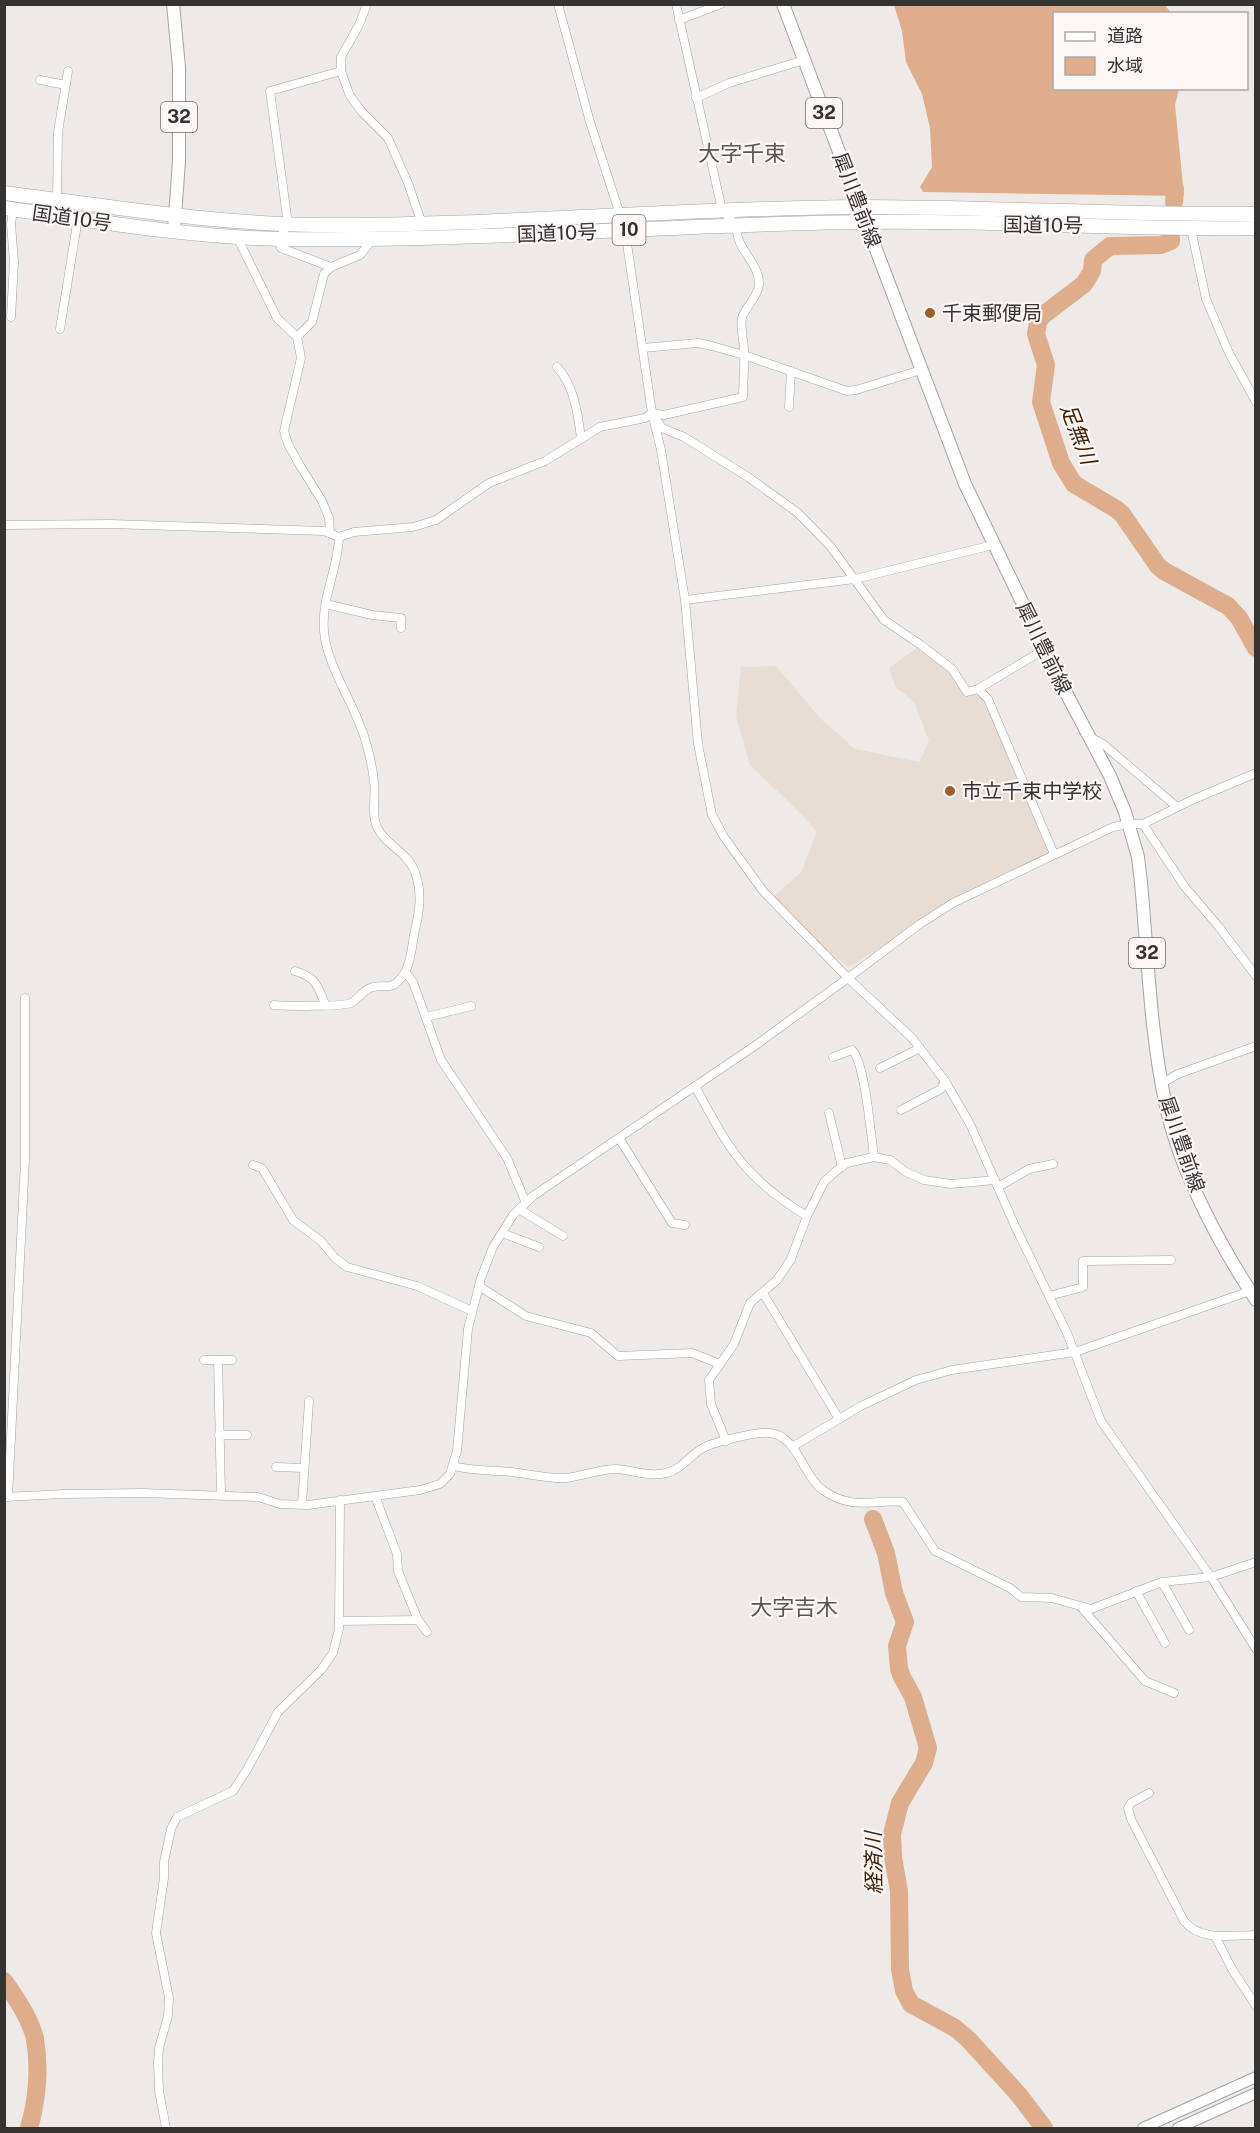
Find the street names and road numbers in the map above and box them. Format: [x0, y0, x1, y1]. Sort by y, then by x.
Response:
road number: 32 [806, 98, 842, 128]
road number: 32 [161, 102, 197, 132]
street label: 犀川豊前線 [828, 149, 886, 251]
street label: 国道10号 [31, 201, 113, 235]
street label: 国道10号 [1003, 212, 1083, 238]
road number: 10 [612, 215, 646, 245]
street label: 国道10号 [516, 220, 598, 246]
street label: 犀川豊前線 [1011, 598, 1077, 698]
road number: 32 [1129, 938, 1165, 968]
street label: 犀川豊前線 [1154, 1093, 1210, 1195]

